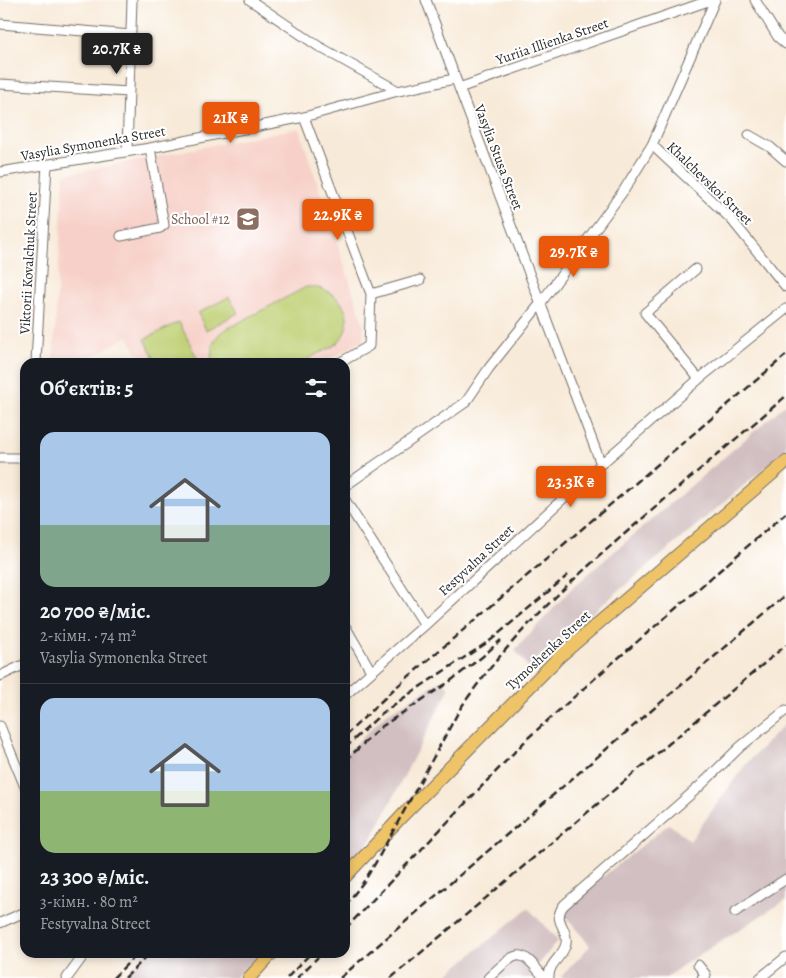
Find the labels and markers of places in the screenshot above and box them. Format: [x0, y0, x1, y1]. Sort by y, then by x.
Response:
pin: 20.7K ₴ [71, 32, 163, 75]
pin: 21K ₴ [196, 102, 266, 144]
pin: 22.9K ₴ [292, 198, 384, 241]
school or university icon: School #12 [235, 206, 261, 232]
place label: School #12 [171, 210, 230, 229]
pin: 29.7K ₴ [528, 236, 620, 278]
pin: 23.3K ₴ [525, 466, 617, 508]

